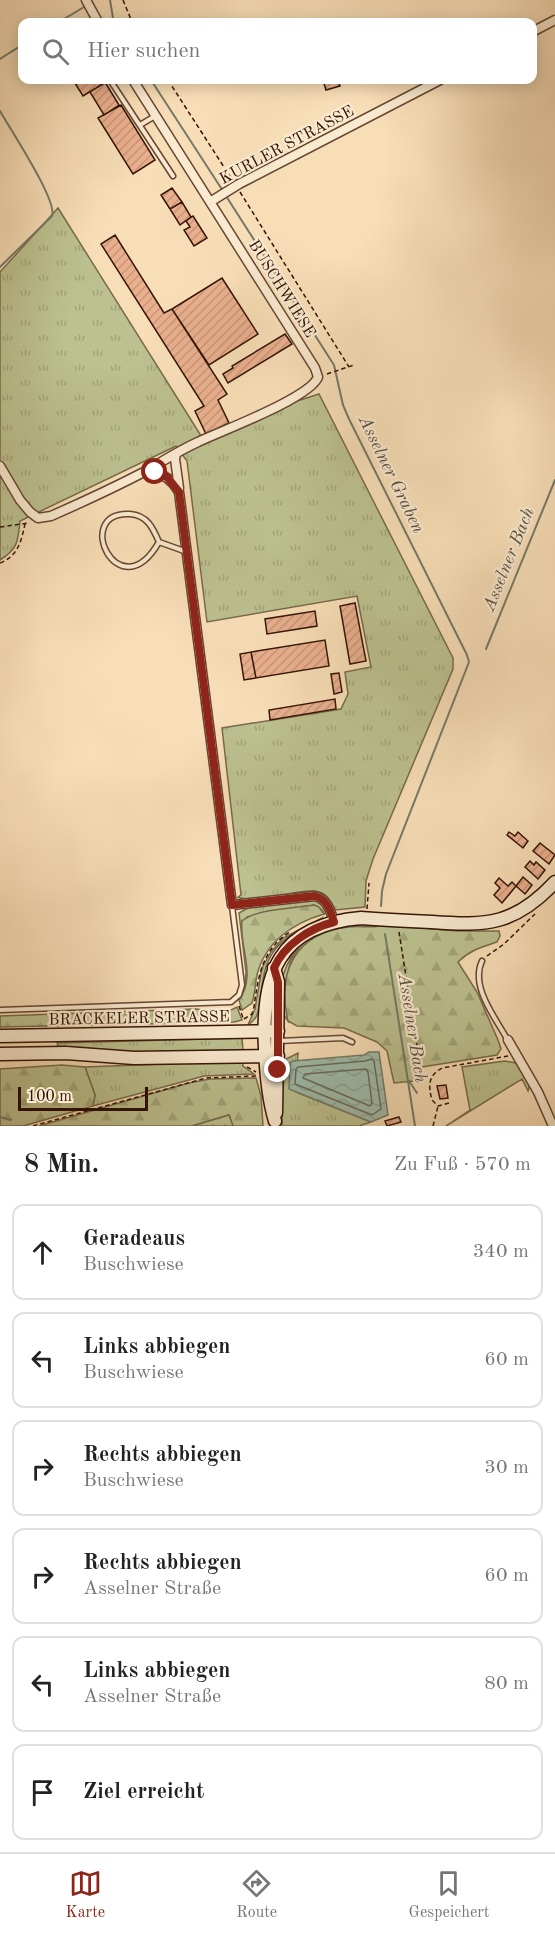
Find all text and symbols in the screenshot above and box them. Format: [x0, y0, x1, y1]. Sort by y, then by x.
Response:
search box [18, 18, 537, 84]
icon: search [39, 35, 72, 68]
text: Hier suchen [87, 40, 200, 62]
street label: KURLER STRASSE [217, 104, 357, 188]
street label: BUSCHWIESE [245, 237, 318, 341]
water label: Asselner Graben [354, 412, 427, 536]
route start [141, 458, 167, 484]
water label: Asselner Bach [480, 505, 538, 615]
water label: Asselner Bach [394, 971, 430, 1084]
street label: BRACKELER STRASSE [48, 1009, 230, 1029]
route end [264, 1056, 290, 1082]
scale bar [18, 1084, 148, 1112]
text: 100 m [27, 1089, 72, 1105]
text: 8 Min. [24, 1152, 99, 1178]
text: Zu Fuß · 570 m [394, 1155, 531, 1175]
text: Geradeaus [83, 1228, 185, 1250]
icon: ahead [26, 1236, 59, 1269]
text: 340 m [473, 1242, 529, 1262]
text: Buschwiese [83, 1255, 184, 1275]
text: Links abbiegen [83, 1336, 231, 1358]
icon: left [26, 1344, 59, 1377]
text: 60 m [484, 1350, 529, 1370]
text: Buschwiese [83, 1363, 184, 1383]
text: Rechts abbiegen [83, 1444, 242, 1466]
icon: right [26, 1452, 59, 1485]
text: 30 m [484, 1458, 529, 1478]
text: Buschwiese [83, 1471, 184, 1491]
text: Rechts abbiegen [83, 1552, 242, 1574]
icon: right [26, 1560, 59, 1593]
text: 60 m [484, 1566, 529, 1586]
text: Asselner Straße [83, 1579, 221, 1599]
text: Links abbiegen [83, 1660, 231, 1682]
icon: left [26, 1668, 59, 1701]
text: 80 m [484, 1674, 529, 1694]
text: Asselner Straße [83, 1687, 221, 1707]
icon: arrive [26, 1776, 59, 1809]
text: Ziel erreicht [83, 1781, 204, 1803]
tab: Karte [66, 1867, 105, 1923]
tab: Route [236, 1867, 277, 1923]
tab: Gespeichert [408, 1867, 489, 1923]

